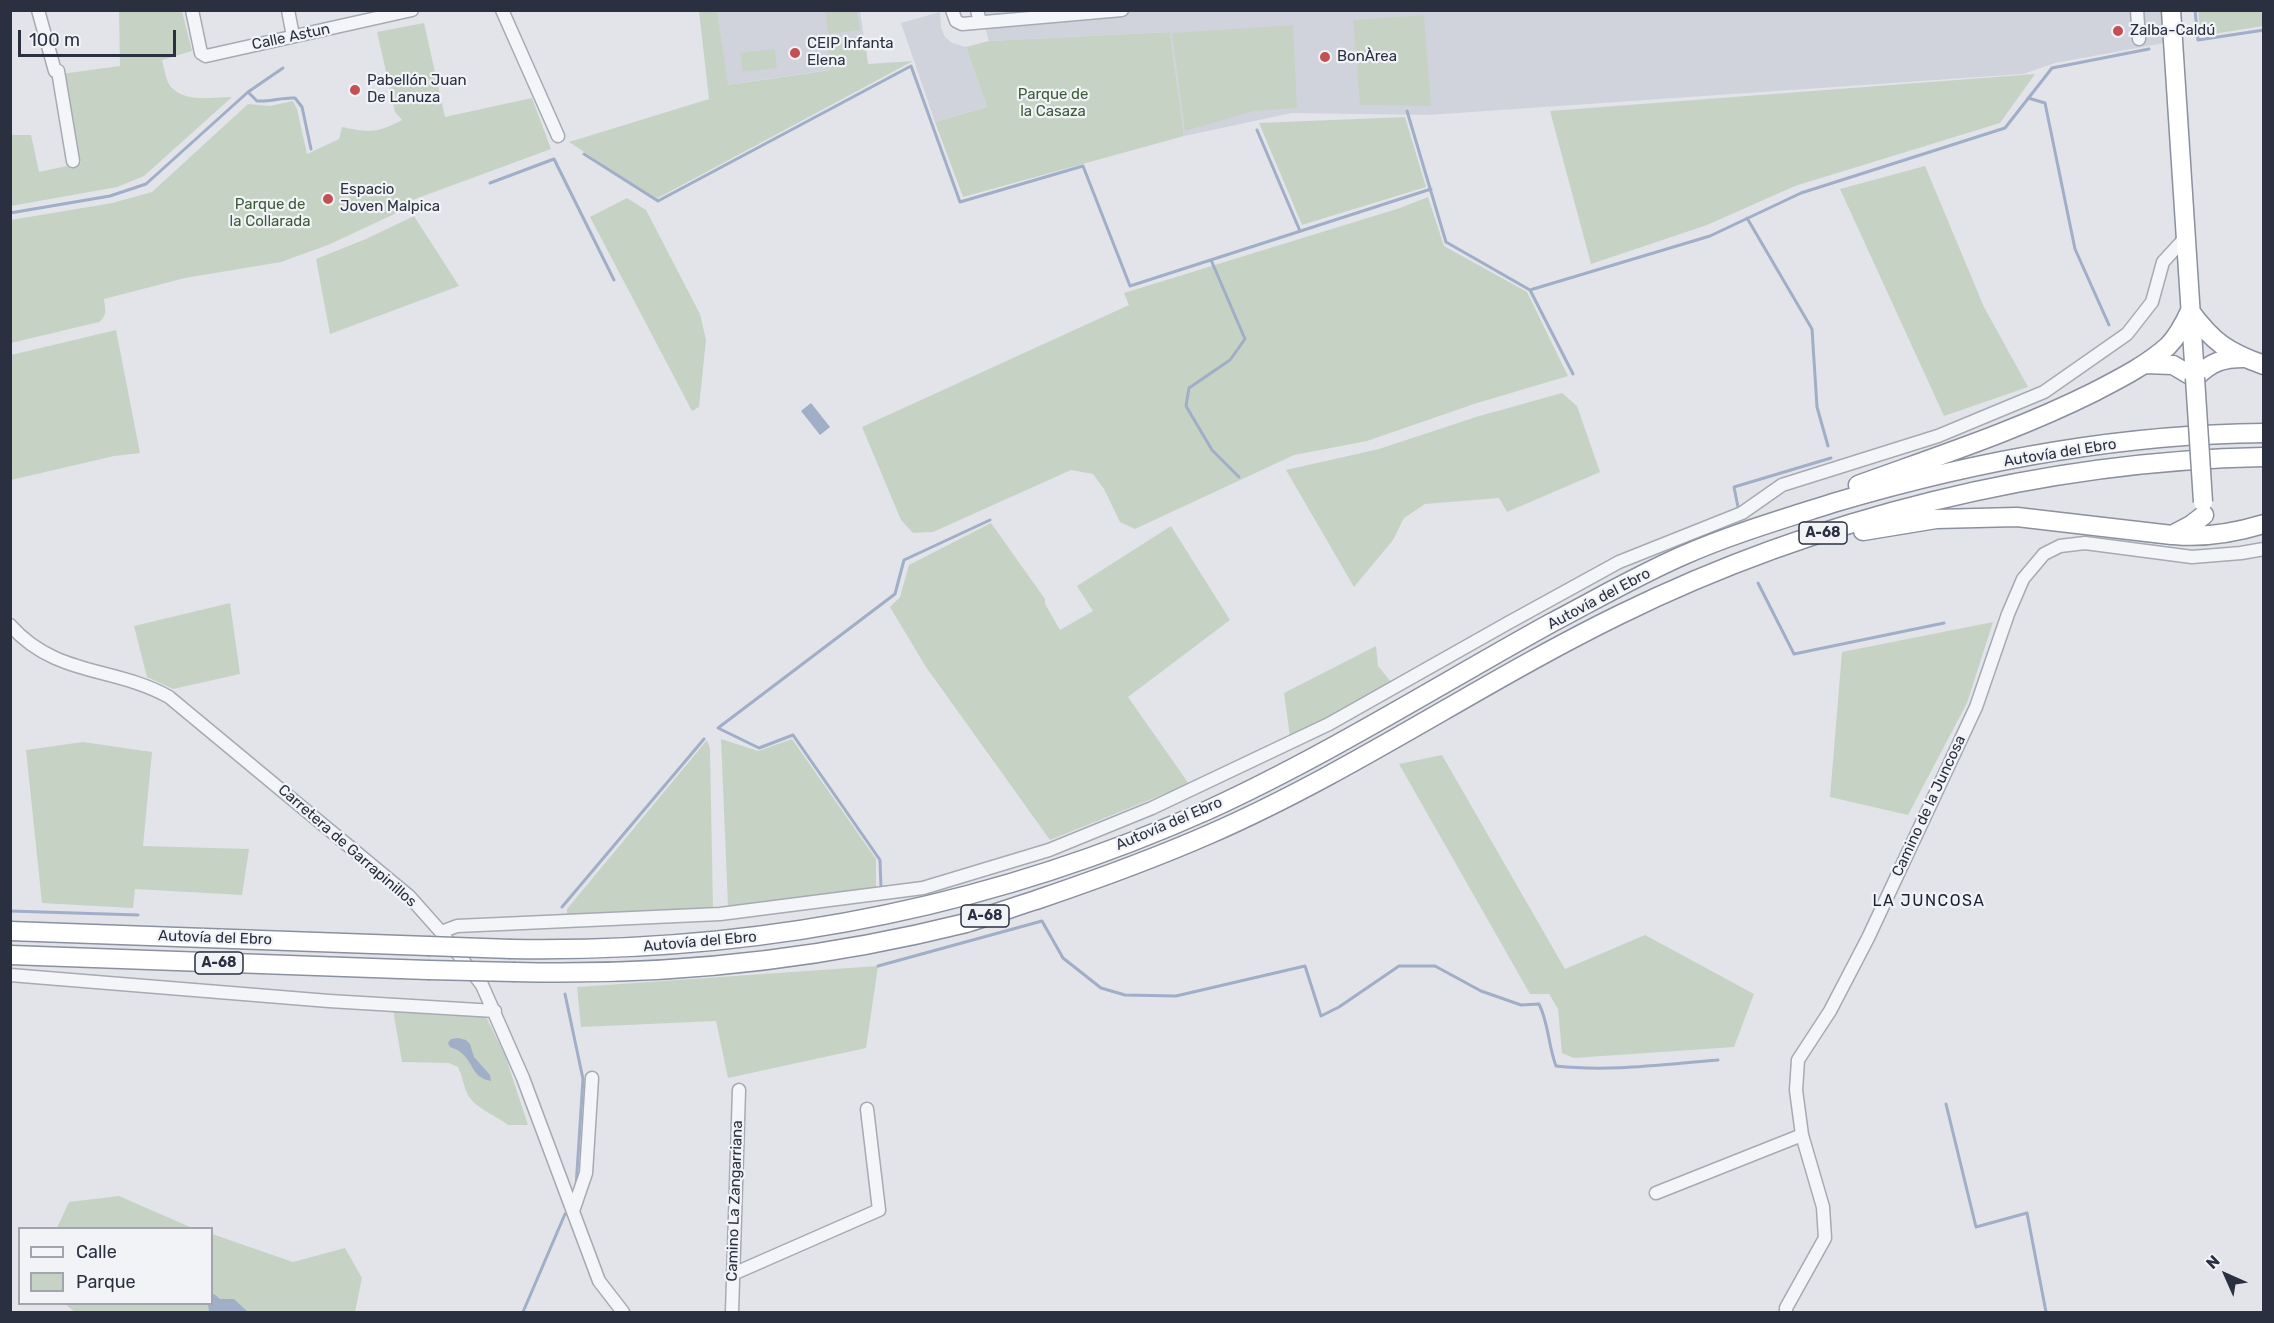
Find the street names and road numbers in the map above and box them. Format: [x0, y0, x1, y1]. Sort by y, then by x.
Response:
street label: Calle Astun [250, 20, 332, 54]
street label: Autovía del Ebro [2002, 435, 2118, 471]
road number: A-68 [1799, 522, 1847, 544]
street label: Autovía del Ebro [1544, 564, 1654, 634]
street label: Camino de la Juncosa [1888, 733, 1970, 879]
street label: Carretera de Garrapinillos [274, 781, 420, 911]
street label: Autovía del Ebro [1113, 793, 1225, 855]
road number: A-68 [961, 905, 1009, 927]
street label: Autovía del Ebro [158, 927, 272, 949]
street label: Autovía del Ebro [642, 928, 758, 956]
road number: A-68 [195, 952, 243, 974]
street label: Camino La Zangarriana [723, 1120, 747, 1282]

